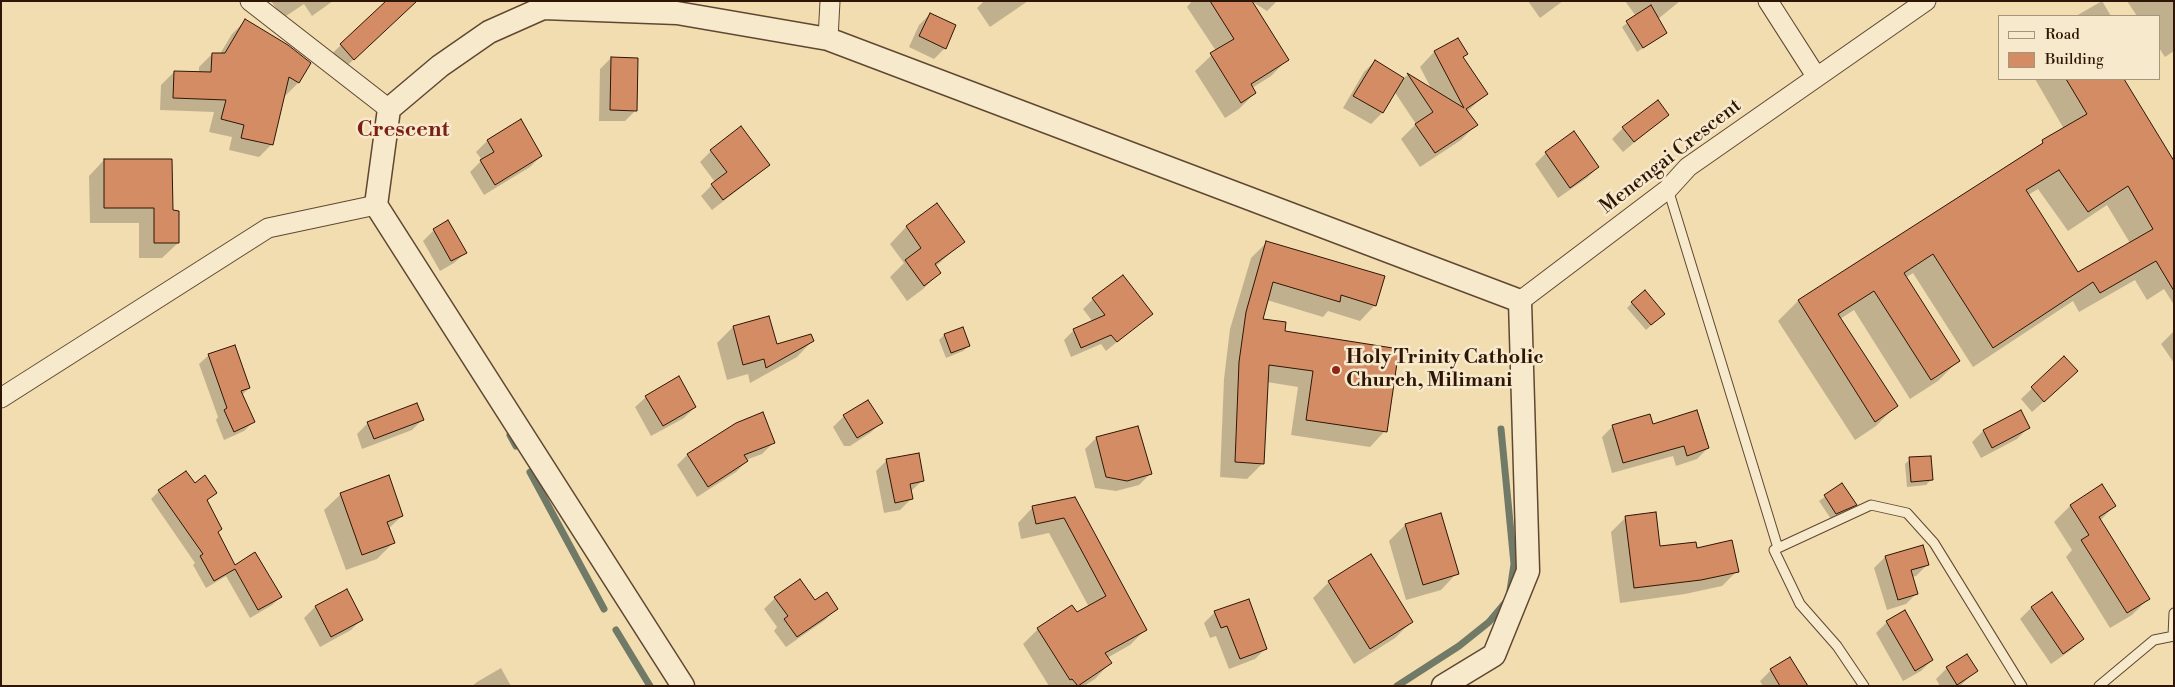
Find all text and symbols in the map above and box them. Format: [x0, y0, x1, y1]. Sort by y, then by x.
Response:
legend [1998, 15, 2160, 80]
text: Road [2045, 25, 2080, 44]
text: Building [2045, 50, 2104, 69]
street label: Menengai Crescent [1595, 94, 1747, 220]
district label: Crescent [357, 118, 449, 144]
place label: Holy Trinity Catholic Church, Milimani [1346, 346, 1544, 393]
marker: Holy Trinity Catholic Church, Milimani [1330, 364, 1342, 376]

